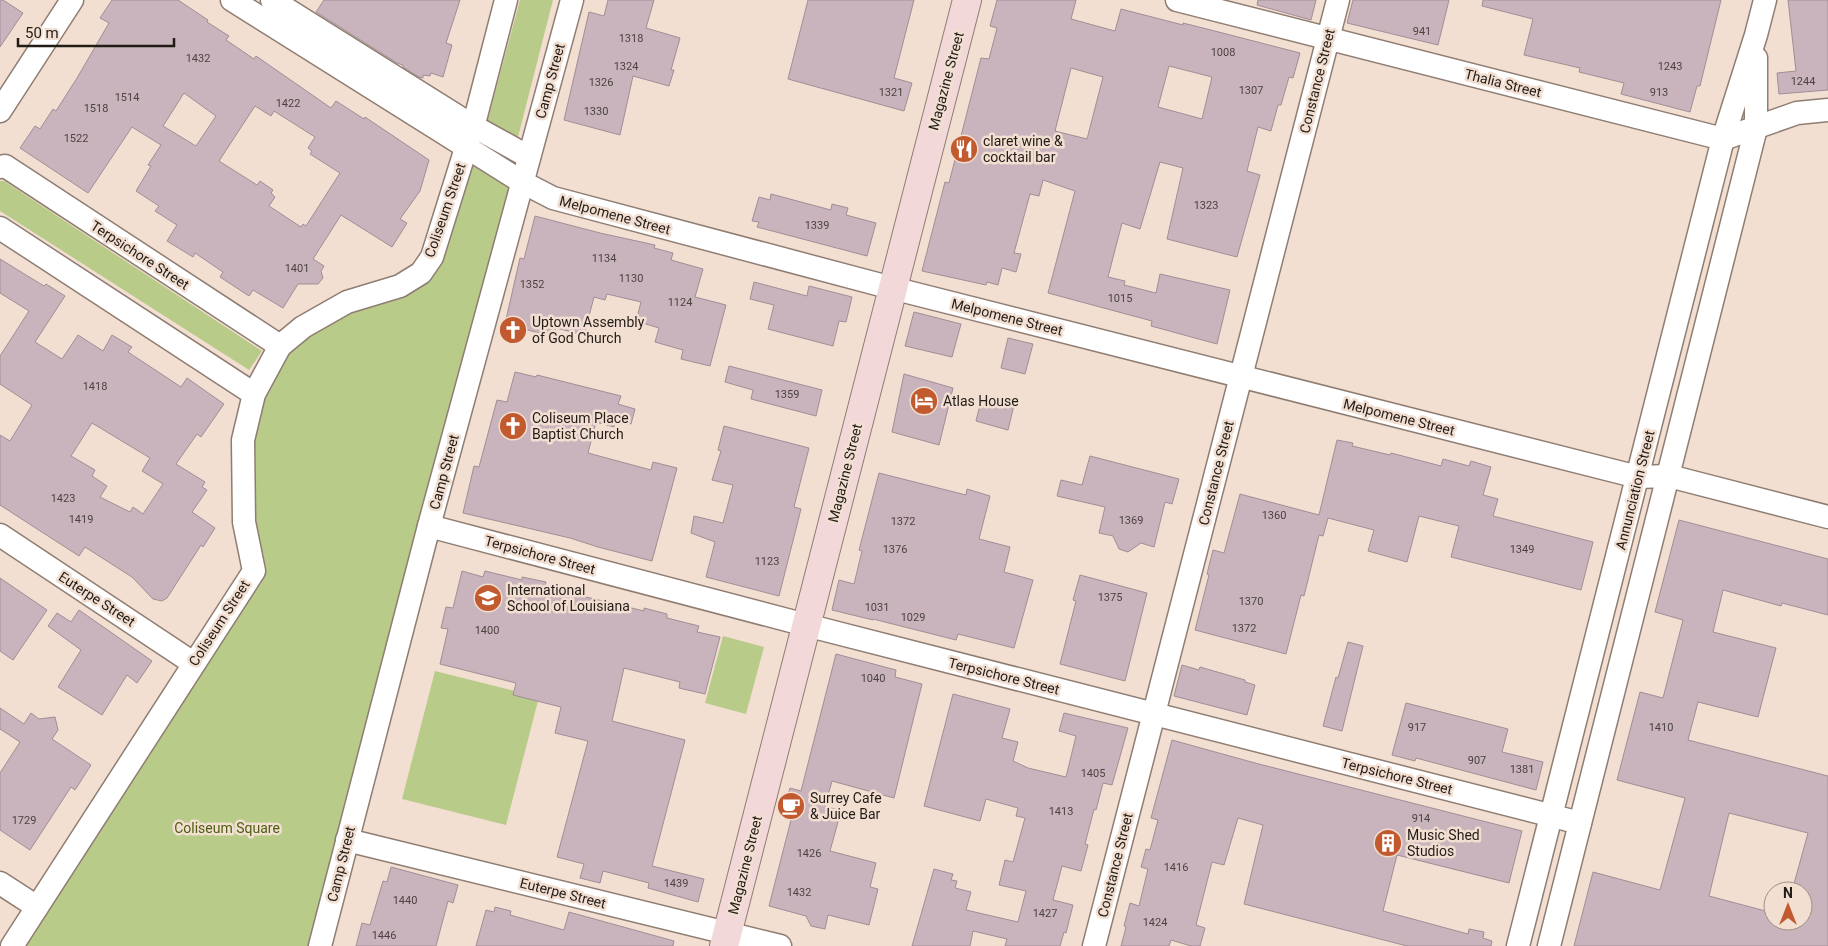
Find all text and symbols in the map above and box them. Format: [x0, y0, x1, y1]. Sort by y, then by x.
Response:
scale bar [18, 15, 174, 47]
text: 50 m [25, 24, 59, 42]
house number: 941 [1413, 25, 1431, 38]
street label: Constance Street [1296, 27, 1338, 135]
street label: Magazine Street [925, 30, 967, 132]
house number: 1318 [619, 32, 643, 45]
street label: Camp Street [532, 41, 568, 120]
house number: 1008 [1211, 46, 1235, 59]
house number: 1432 [186, 52, 210, 65]
house number: 1324 [614, 60, 638, 73]
house number: 1243 [1658, 60, 1682, 73]
street label: Thalia Street [1463, 66, 1543, 100]
house number: 1244 [1791, 75, 1815, 88]
house number: 1326 [589, 76, 613, 89]
house number: 1307 [1239, 84, 1263, 97]
house number: 1321 [879, 86, 903, 99]
house number: 913 [1650, 86, 1668, 99]
house number: 1514 [115, 91, 139, 104]
house number: 1422 [276, 97, 300, 110]
house number: 1518 [84, 102, 108, 115]
house number: 1330 [584, 105, 608, 118]
house number: 1522 [64, 132, 88, 145]
place label: claret wine & cocktail bar [983, 133, 1063, 165]
restaurant icon: claret wine & cocktail bar [949, 134, 979, 164]
street label: Coliseum Street [421, 160, 469, 259]
street label: Melpomene Street [558, 192, 673, 238]
house number: 1323 [1194, 199, 1218, 212]
street label: Terpsichore Street [88, 217, 192, 293]
house number: 1339 [805, 219, 829, 232]
house number: 1134 [592, 252, 616, 265]
house number: 1401 [285, 262, 309, 275]
house number: 1130 [619, 272, 643, 285]
house number: 1352 [520, 278, 544, 291]
house number: 1015 [1108, 292, 1132, 305]
street label: Melpomene Street [950, 295, 1065, 339]
house number: 1124 [668, 296, 692, 309]
place label: Uptown Assembly of God Church [532, 314, 645, 346]
church icon: Uptown Assembly of God Church [498, 315, 528, 345]
house number: 1418 [83, 380, 107, 393]
hotel icon: Atlas House [909, 386, 939, 416]
house number: 1359 [775, 388, 799, 401]
place label: Atlas House [943, 393, 1019, 409]
street label: Melpomene Street [1342, 395, 1457, 439]
place label: Coliseum Place Baptist Church [532, 410, 629, 442]
church icon: Coliseum Place Baptist Church [498, 411, 528, 441]
street label: Constance Street [1195, 419, 1237, 527]
street label: Magazine Street [825, 422, 865, 524]
street label: Annunciation Street [1612, 428, 1658, 551]
street label: Camp Street [426, 432, 462, 511]
house number: 1423 [51, 492, 75, 505]
house number: 1360 [1262, 509, 1286, 522]
house number: 1419 [69, 513, 93, 526]
house number: 1369 [1119, 514, 1143, 527]
house number: 1372 [891, 515, 915, 528]
street label: Terpsichore Street [483, 533, 597, 578]
house number: 1376 [883, 543, 907, 556]
house number: 1349 [1510, 543, 1534, 556]
house number: 1123 [755, 555, 779, 568]
street label: Euterpe Street [56, 568, 139, 630]
street label: Coliseum Street [185, 577, 253, 669]
place label: International School of Louisiana [507, 582, 630, 614]
school or university icon: International School of Louisiana [473, 583, 503, 613]
house number: 1375 [1098, 591, 1122, 604]
house number: 1370 [1239, 595, 1263, 608]
house number: 1031 [865, 601, 889, 614]
house number: 1029 [901, 611, 925, 624]
house number: 1372 [1232, 622, 1256, 635]
house number: 1400 [475, 624, 499, 637]
street label: Terpsichore Street [947, 654, 1062, 698]
house number: 1040 [861, 672, 885, 685]
house number: 917 [1408, 721, 1426, 734]
house number: 1410 [1649, 721, 1673, 734]
street label: Terpsichore Street [1340, 754, 1455, 798]
house number: 907 [1468, 754, 1486, 767]
house number: 1381 [1510, 763, 1534, 776]
house number: 1405 [1081, 767, 1105, 780]
place label: Surrey Cafe & Juice Bar [810, 790, 882, 822]
cafe icon: Surrey Cafe & Juice Bar [776, 791, 806, 821]
house number: 1413 [1049, 805, 1073, 818]
street label: Constance Street [1094, 811, 1136, 919]
house number: 914 [1412, 812, 1430, 825]
house number: 1729 [12, 814, 36, 827]
street label: Magazine Street [725, 814, 765, 916]
park label: Coliseum Square [174, 820, 280, 836]
street label: Camp Street [324, 824, 358, 903]
place label: Music Shed Studios [1407, 827, 1480, 859]
building icon: Music Shed Studios [1373, 828, 1403, 858]
house number: 1426 [797, 847, 821, 860]
house number: 1416 [1164, 861, 1188, 874]
street label: Euterpe Street [518, 875, 608, 912]
house number: 1439 [664, 877, 688, 890]
north arrow [1763, 881, 1813, 931]
text: N [1783, 885, 1793, 901]
house number: 1432 [787, 886, 811, 899]
house number: 1440 [393, 894, 417, 907]
house number: 1427 [1033, 907, 1057, 920]
house number: 1424 [1143, 916, 1167, 929]
house number: 1446 [372, 929, 396, 942]

